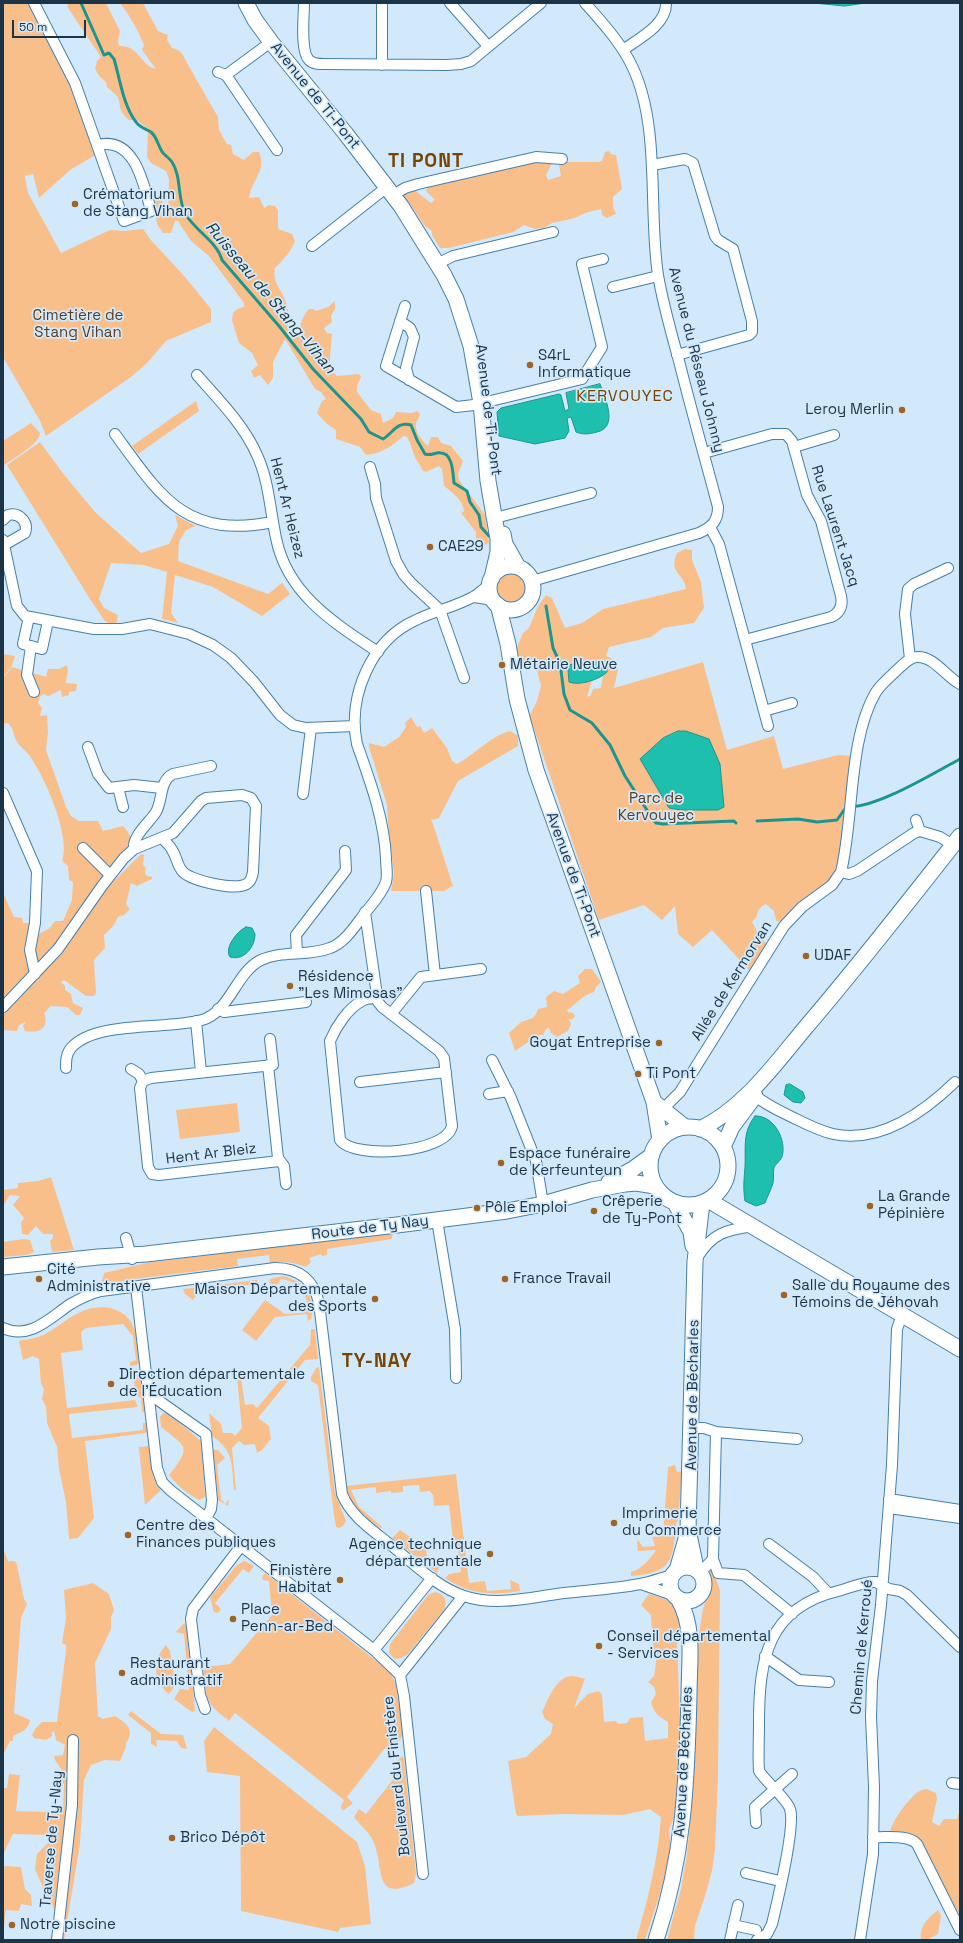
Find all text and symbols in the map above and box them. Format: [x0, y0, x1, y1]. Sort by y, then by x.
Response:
scale bar [14, 12, 88, 38]
text: 50 m [19, 19, 47, 35]
street label: Avenue de Ti-Pont [266, 39, 364, 153]
district label: TI PONT [388, 151, 464, 173]
place label: Crématorium de Stang Vihan [83, 186, 193, 221]
marker: Crématorium de Stang Vihan [70, 199, 80, 209]
water label: Ruisseau de Stang-Vihan [201, 218, 339, 378]
street label: Avenue du Réseau Johnny [664, 265, 728, 455]
park label: Cimetière de Stang Vihan [33, 307, 123, 342]
street label: Avenue de Ti-Pont [471, 343, 505, 477]
place label: S4rL Informatique [538, 347, 631, 382]
marker: S4rL Informatique [525, 360, 535, 370]
district label: KERVOUYEC [576, 387, 674, 407]
place label: Leroy Merlin [805, 401, 894, 419]
marker: Leroy Merlin [897, 405, 907, 415]
street label: Hent Ar Heizez [266, 455, 308, 561]
street label: Rue Laurent Jacq [807, 463, 863, 589]
place label: CAE29 [438, 538, 484, 556]
marker: CAE29 [425, 542, 435, 552]
place label: Métairie Neuve [510, 656, 617, 674]
marker: Métairie Neuve [497, 660, 507, 670]
park label: Parc de Kervouyec [618, 790, 694, 825]
street label: Avenue de Ti-Pont [542, 810, 604, 940]
street label: Allée de Kermorvan [688, 918, 776, 1044]
place label: UDAF [814, 947, 851, 965]
marker: UDAF [801, 951, 811, 961]
place label: Résidence "Les Mimosas" [298, 968, 403, 1003]
marker: Résidence "Les Mimosas" [285, 981, 295, 991]
place label: Goyat Entreprise [529, 1034, 651, 1052]
marker: Goyat Entreprise [654, 1038, 664, 1048]
place label: Ti Pont [646, 1065, 696, 1083]
marker: Ti Pont [633, 1069, 643, 1079]
street label: Hent Ar Bleiz [165, 1139, 257, 1169]
place label: Espace funéraire de Kerfeunteun [509, 1145, 631, 1180]
marker: Espace funéraire de Kerfeunteun [496, 1158, 506, 1168]
place label: La Grande Pépinière [878, 1188, 950, 1223]
place label: Crêperie de Ty-Pont [602, 1193, 682, 1228]
place label: Pôle Emploi [485, 1199, 567, 1217]
marker: La Grande Pépinière [865, 1201, 875, 1211]
marker: Pôle Emploi [472, 1203, 482, 1213]
marker: Crêperie de Ty-Pont [589, 1206, 599, 1216]
street label: Route de Ty Nay [310, 1212, 430, 1244]
place label: Cité Administrative [47, 1261, 151, 1296]
place label: France Travail [513, 1270, 611, 1288]
marker: Cité Administrative [34, 1274, 44, 1284]
marker: France Travail [500, 1274, 510, 1284]
place label: Salle du Royaume des Témoins de Jéhovah [792, 1277, 950, 1312]
place label: Maison Départementale des Sports [194, 1281, 367, 1316]
marker: Salle du Royaume des Témoins de Jéhovah [779, 1290, 789, 1300]
marker: Maison Départementale des Sports [370, 1294, 380, 1304]
street label: Avenue de Bécharles [683, 1319, 703, 1471]
district label: TY-NAY [342, 1351, 412, 1373]
place label: Direction départementale de l'Éducation [119, 1366, 305, 1401]
marker: Direction départementale de l'Éducation [106, 1379, 116, 1389]
place label: Imprimerie du Commerce [622, 1505, 722, 1540]
place label: Centre des Finances publiques [136, 1517, 276, 1552]
marker: Imprimerie du Commerce [609, 1518, 619, 1528]
marker: Centre des Finances publiques [123, 1530, 133, 1540]
place label: Agence technique départementale [349, 1536, 482, 1571]
marker: Agence technique départementale [485, 1549, 495, 1559]
place label: Finistère Habitat [270, 1562, 332, 1597]
marker: Finistère Habitat [335, 1575, 345, 1585]
street label: Chemin de Kerroué [847, 1579, 877, 1715]
place label: Place Penn-ar-Bed [241, 1601, 333, 1636]
marker: Place Penn-ar-Bed [228, 1614, 238, 1624]
place label: Conseil départemental - Services [607, 1628, 771, 1663]
marker: Conseil départemental - Services [594, 1641, 604, 1651]
place label: Restaurant administratif [130, 1655, 223, 1690]
marker: Restaurant administratif [117, 1668, 127, 1678]
street label: Avenue de Bécharles [671, 1686, 697, 1838]
street label: Boulevard du Finistère [380, 1695, 414, 1857]
street label: Traverse de Ty-Nay [37, 1770, 67, 1908]
place label: Brico Dépôt [180, 1829, 266, 1847]
marker: Brico Dépôt [167, 1833, 177, 1843]
place label: Notre piscine [20, 1916, 116, 1934]
marker: Notre piscine [7, 1920, 17, 1930]

